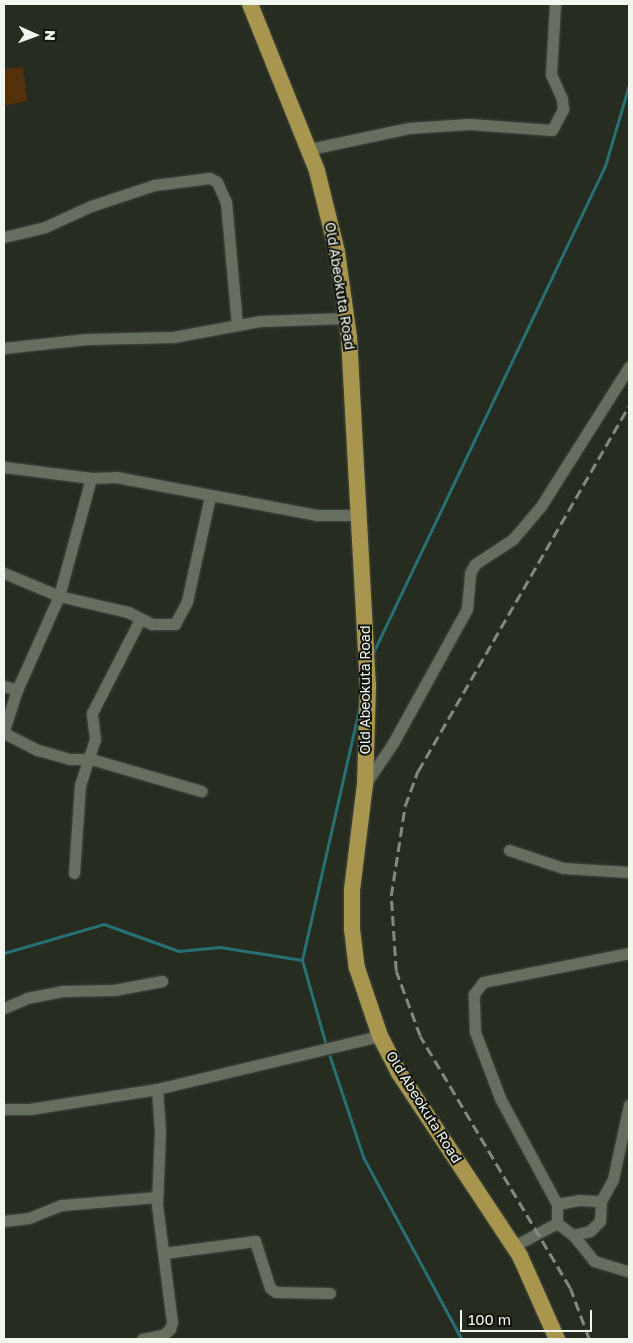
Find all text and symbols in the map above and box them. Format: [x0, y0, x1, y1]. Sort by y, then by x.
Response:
north arrow [10, 10, 60, 60]
text: N [42, 30, 59, 41]
street label: Old Abeokuta Road [322, 221, 358, 351]
street label: Old Abeokuta Road [357, 625, 373, 755]
street label: Old Abeokuta Road [383, 1048, 465, 1166]
scale bar [463, 1300, 596, 1332]
text: 100 m [468, 1310, 511, 1328]

